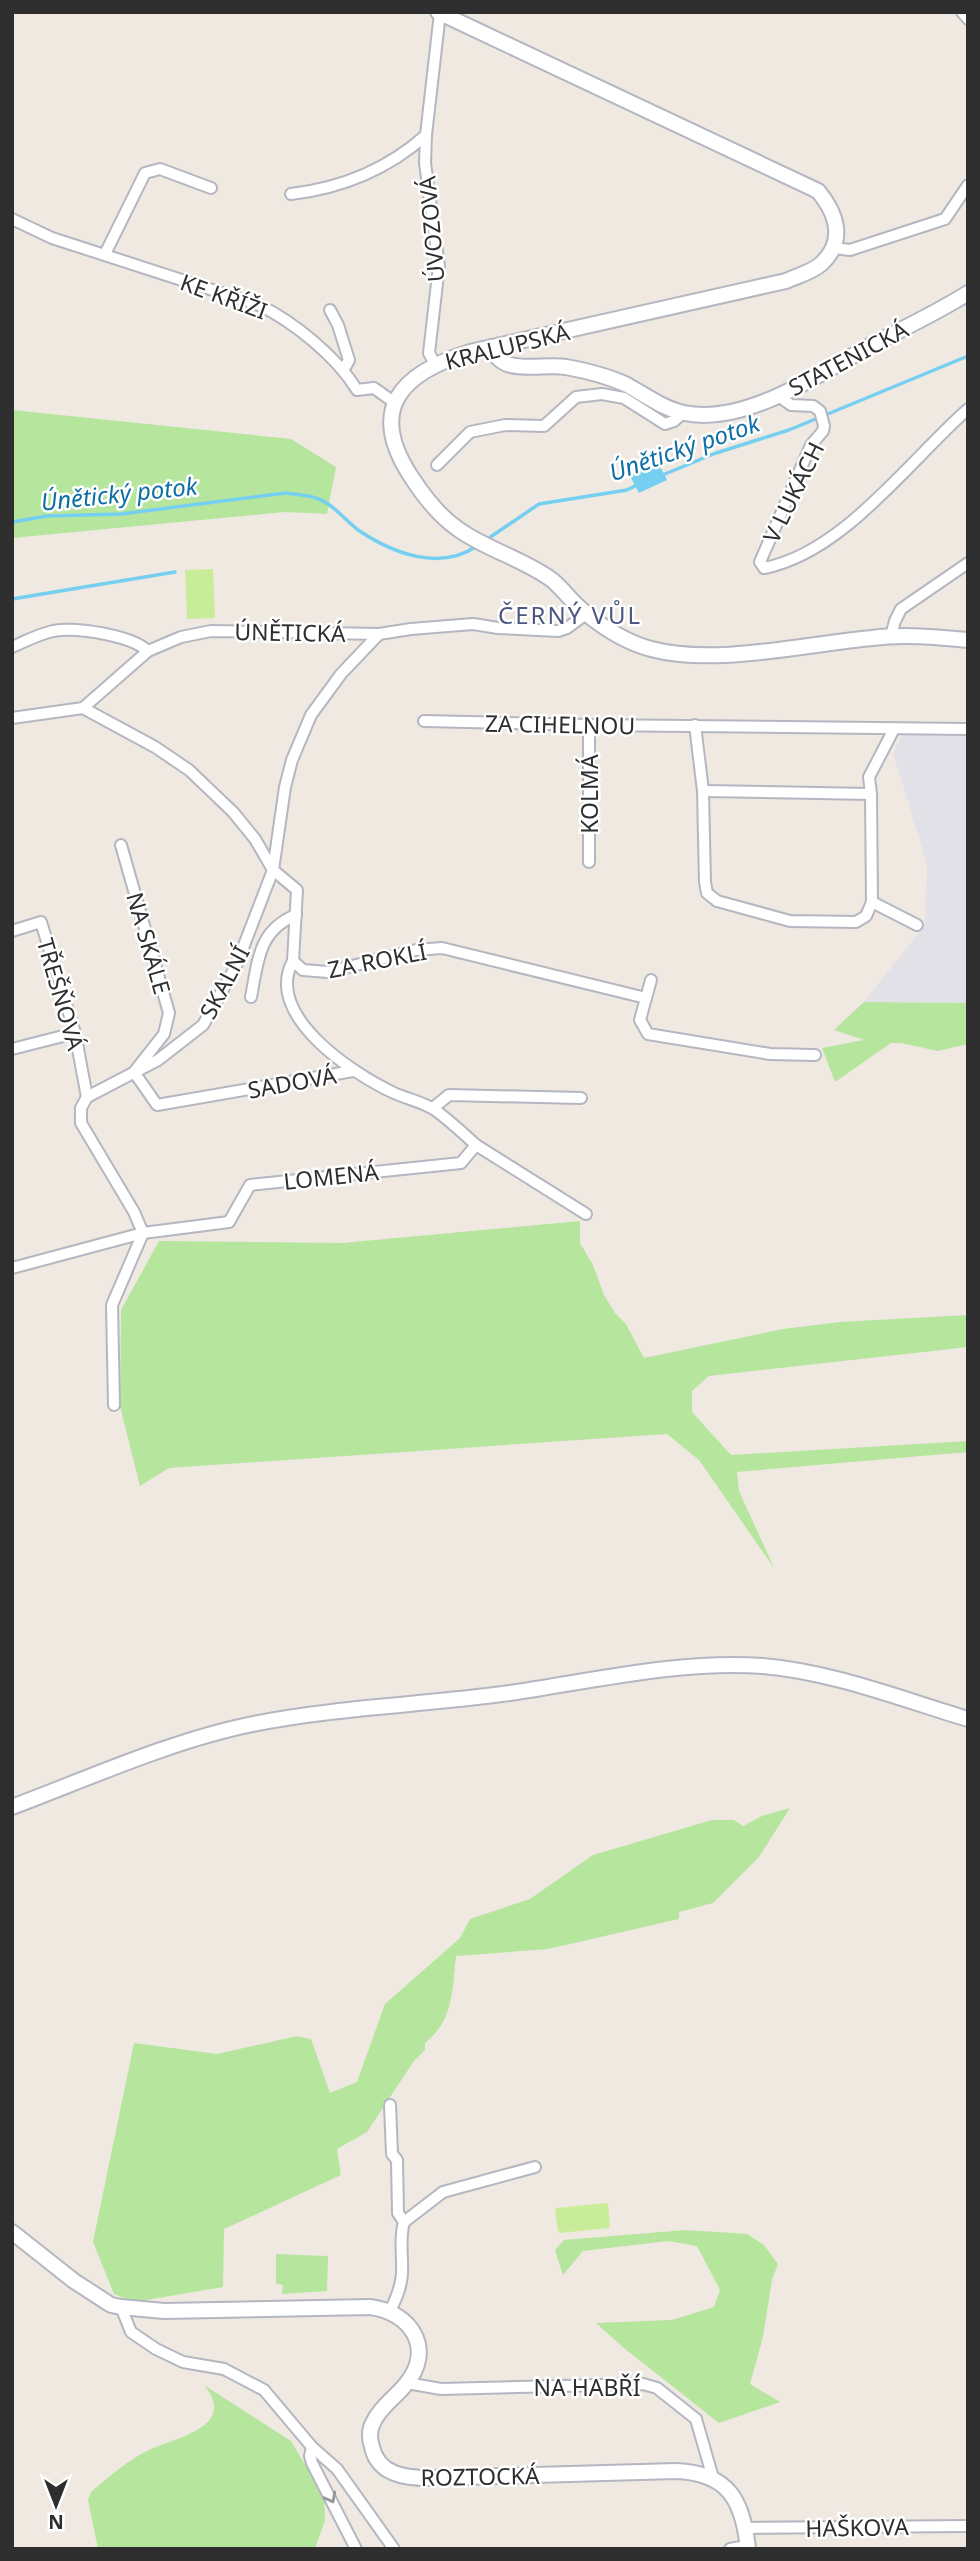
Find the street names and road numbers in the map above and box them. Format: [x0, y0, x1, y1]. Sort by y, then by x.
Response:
street label: ÚVOZOVÁ [410, 174, 452, 283]
street label: KE KŘÍŽI [176, 266, 272, 326]
street label: STATENICKÁ [783, 313, 914, 403]
street label: KRALUPSKÁ [441, 315, 573, 377]
street label: V LUKÁCH [755, 436, 831, 548]
street label: ÚNĚTICKÁ [234, 615, 346, 649]
street label: ZA CIHELNOU [485, 707, 635, 741]
street label: KOLMÁ [573, 754, 605, 834]
street label: NA SKÁLE [119, 888, 179, 998]
street label: TŘEŠŇOVÁ [30, 934, 92, 1054]
street label: ZA ROKLÍ [325, 935, 429, 985]
street label: SKALNÍ [191, 939, 257, 1024]
street label: SADOVÁ [245, 1058, 339, 1106]
street label: LOMENÁ [282, 1155, 380, 1197]
street label: NA HABŘÍ [534, 2371, 641, 2403]
street label: ROZTOCKÁ [420, 2459, 540, 2493]
street label: HAŠKOVA [805, 2510, 909, 2544]

